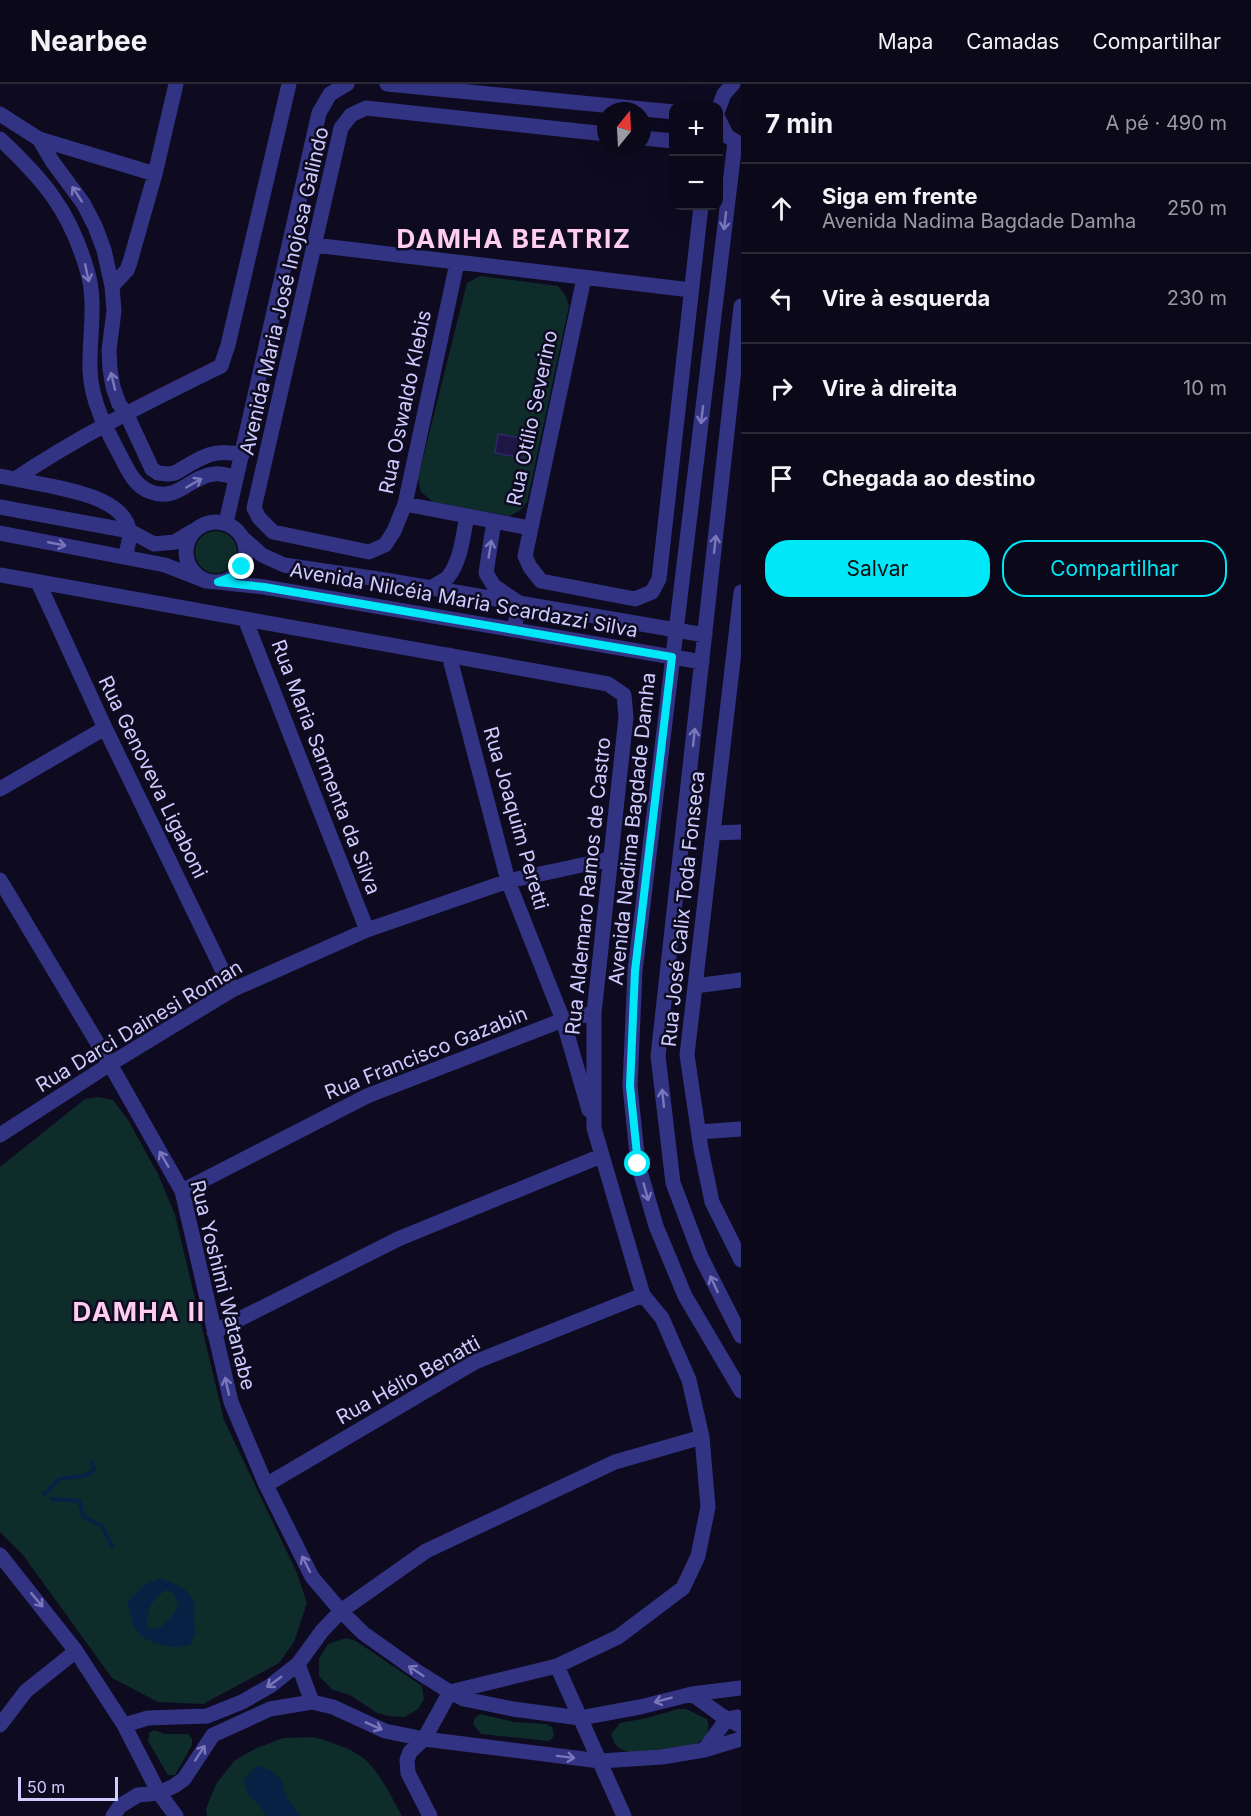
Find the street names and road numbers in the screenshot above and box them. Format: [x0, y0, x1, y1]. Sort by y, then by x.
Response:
street label: Avenida Maria José Inojosa Galindo [235, 125, 333, 457]
street label: Rua Oswaldo Klebis [374, 308, 436, 496]
street label: Rua Otílio Severino [502, 328, 562, 508]
street label: Avenida Nilcéia Maria Scardazzi Silva [288, 558, 640, 642]
street label: Rua Maria Sarmenta da Silva [266, 636, 386, 898]
street label: Avenida Nadima Bagdade Damha [604, 671, 660, 987]
street label: Rua Genoveva Ligaboni [94, 672, 212, 882]
street label: Rua Joaquim Peretti [478, 724, 554, 912]
street label: Rua Aldemaro Ramos de Castro [560, 736, 616, 1036]
street label: Rua José Calix Toda Fonseca [657, 770, 709, 1048]
street label: Rua Darci Dainesi Roman [31, 955, 247, 1097]
street label: Rua Francisco Gazabin [321, 1001, 531, 1105]
street label: Rua Yoshimi Watanabe [185, 1178, 261, 1392]
street label: Rua Hélio Benatti [332, 1331, 484, 1429]

